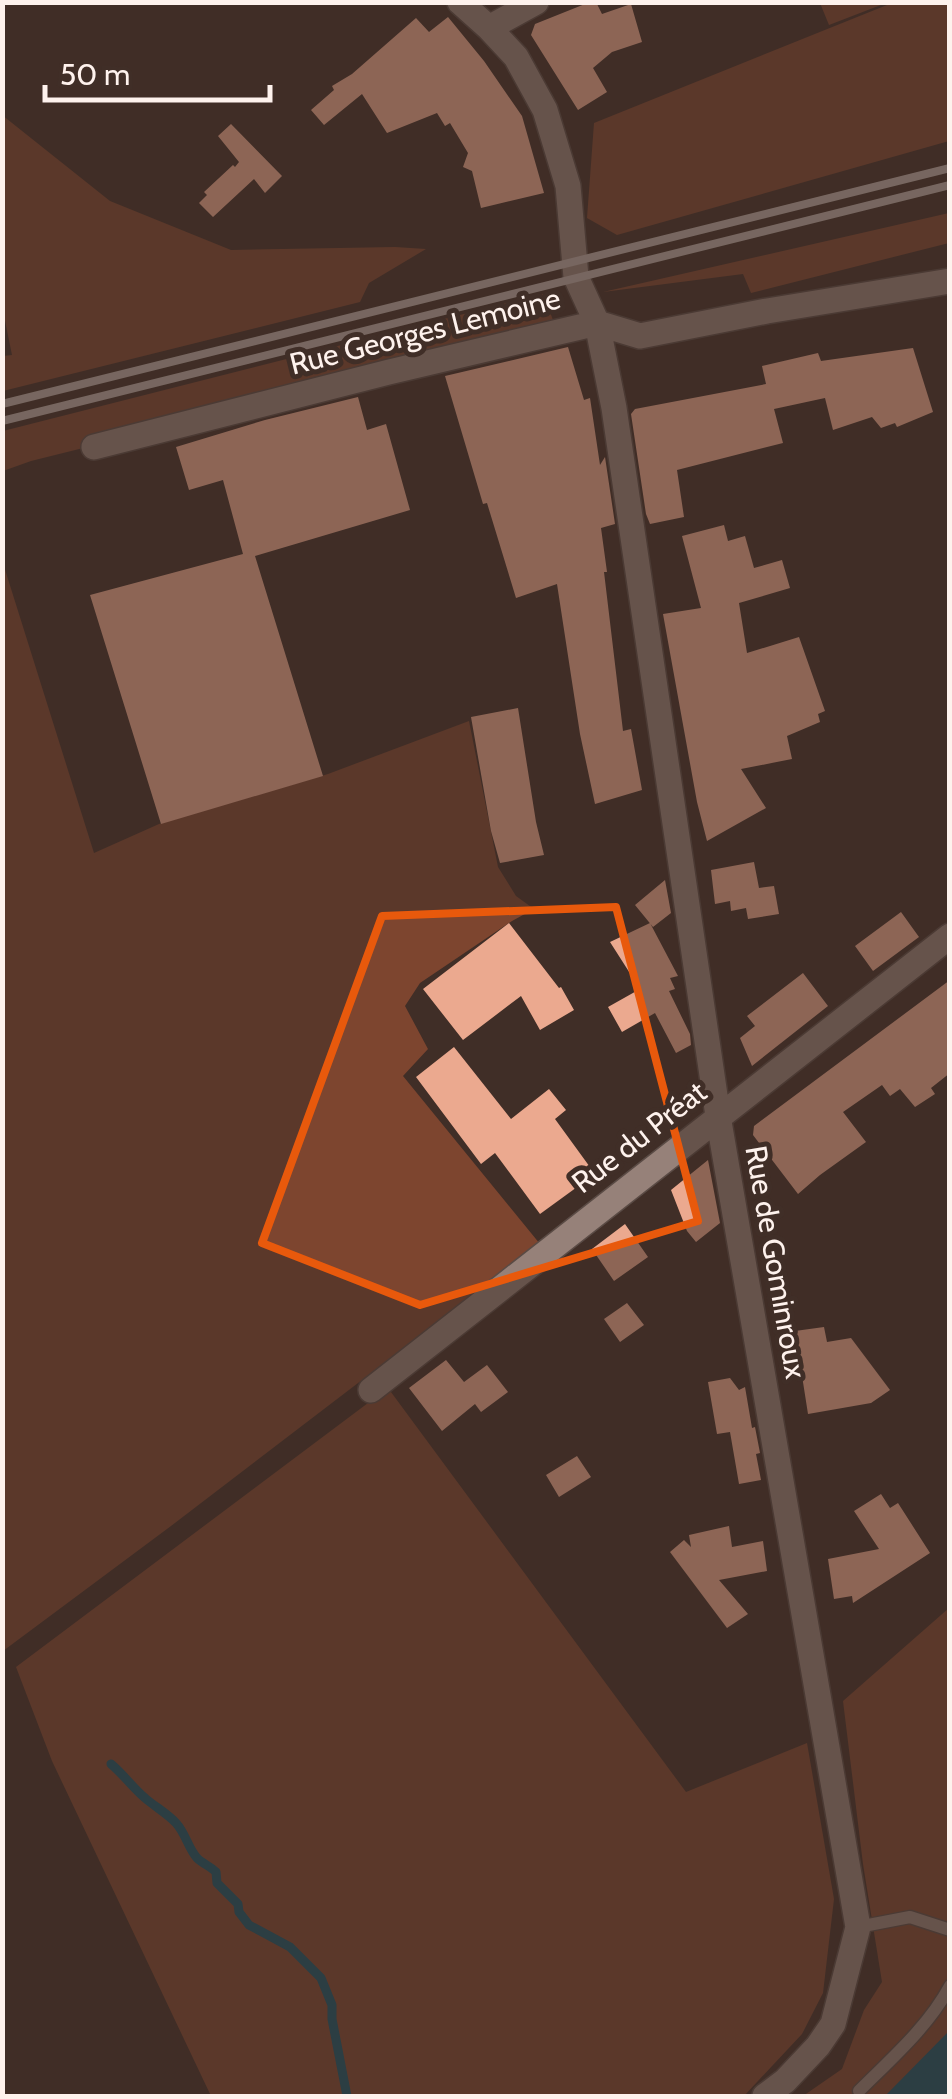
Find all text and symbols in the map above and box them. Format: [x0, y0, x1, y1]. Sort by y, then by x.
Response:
scale bar [45, 40, 270, 102]
text: 50 m [60, 56, 130, 93]
street label: Rue Georges Lemoine [286, 279, 564, 383]
street label: Rue du Préat [564, 1073, 714, 1201]
street label: Rue de Gominroux [737, 1143, 815, 1381]

